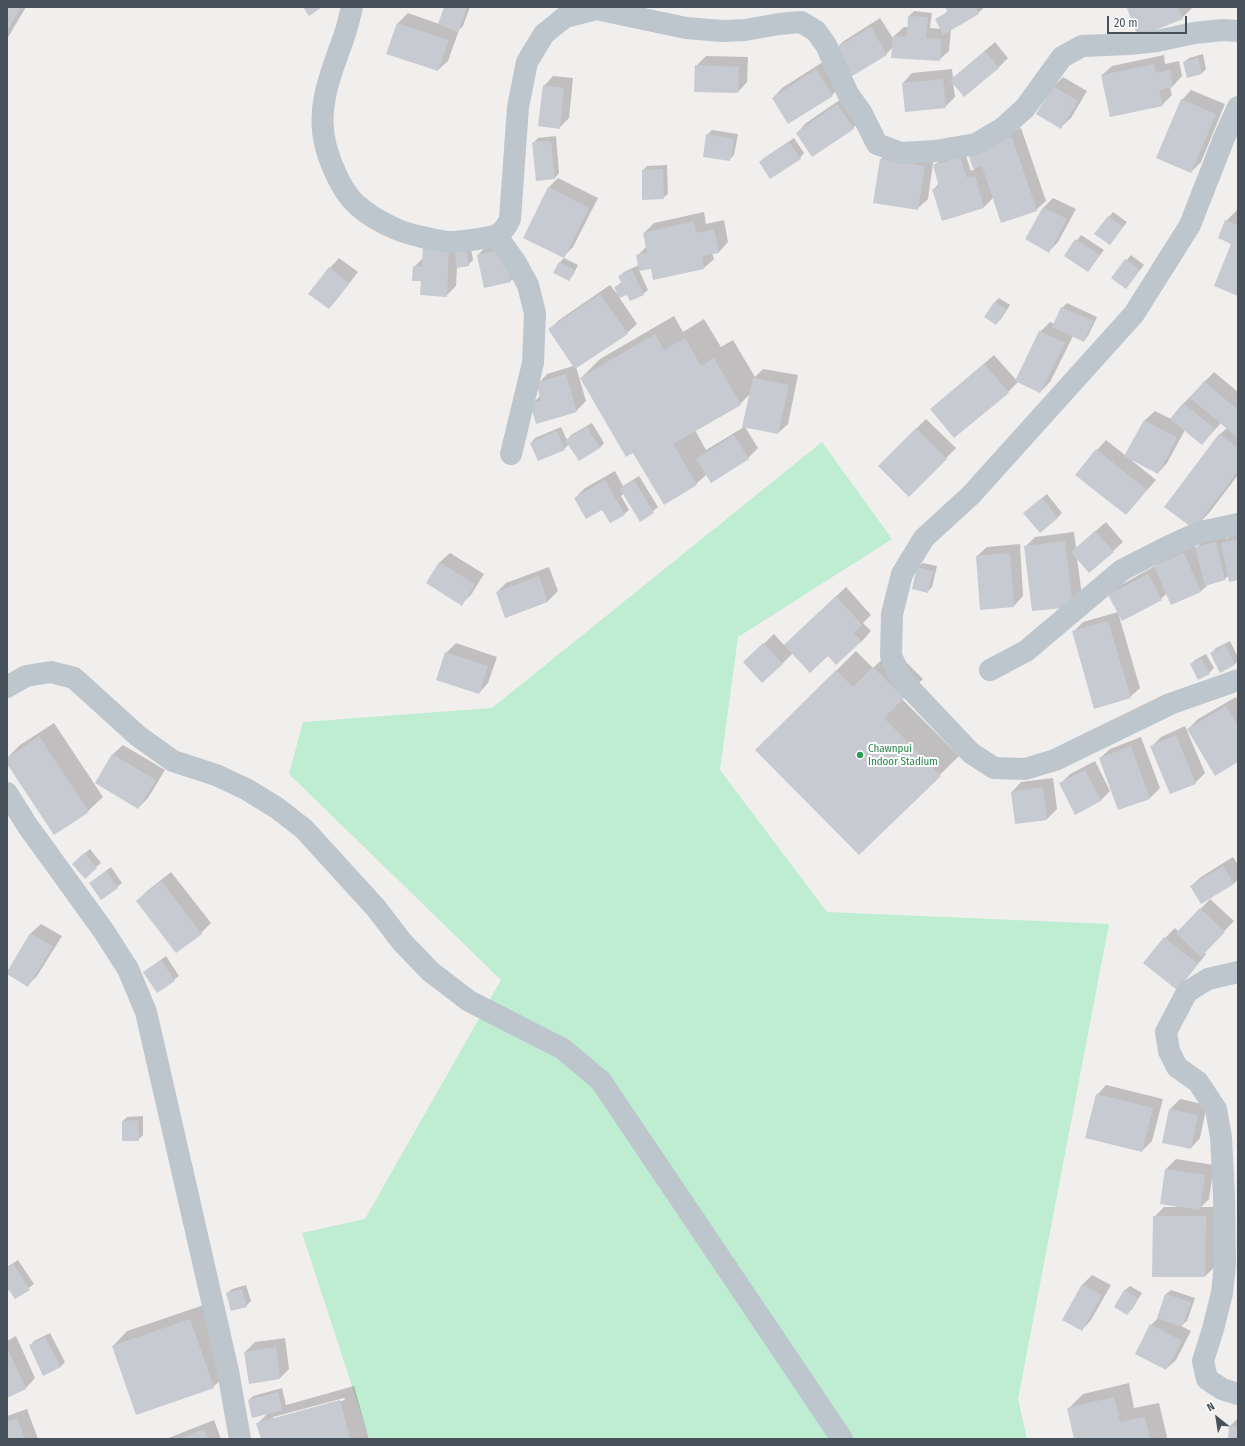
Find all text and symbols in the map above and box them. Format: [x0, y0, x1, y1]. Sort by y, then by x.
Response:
scale bar [1109, 8, 1189, 34]
text: 20 m [1114, 16, 1138, 30]
place label: Chawnpui Indoor Stadium [868, 742, 938, 768]
marker: Chawnpui Indoor Stadium [855, 750, 865, 760]
north arrow [1197, 1398, 1237, 1438]
text: N [1205, 1400, 1217, 1414]

